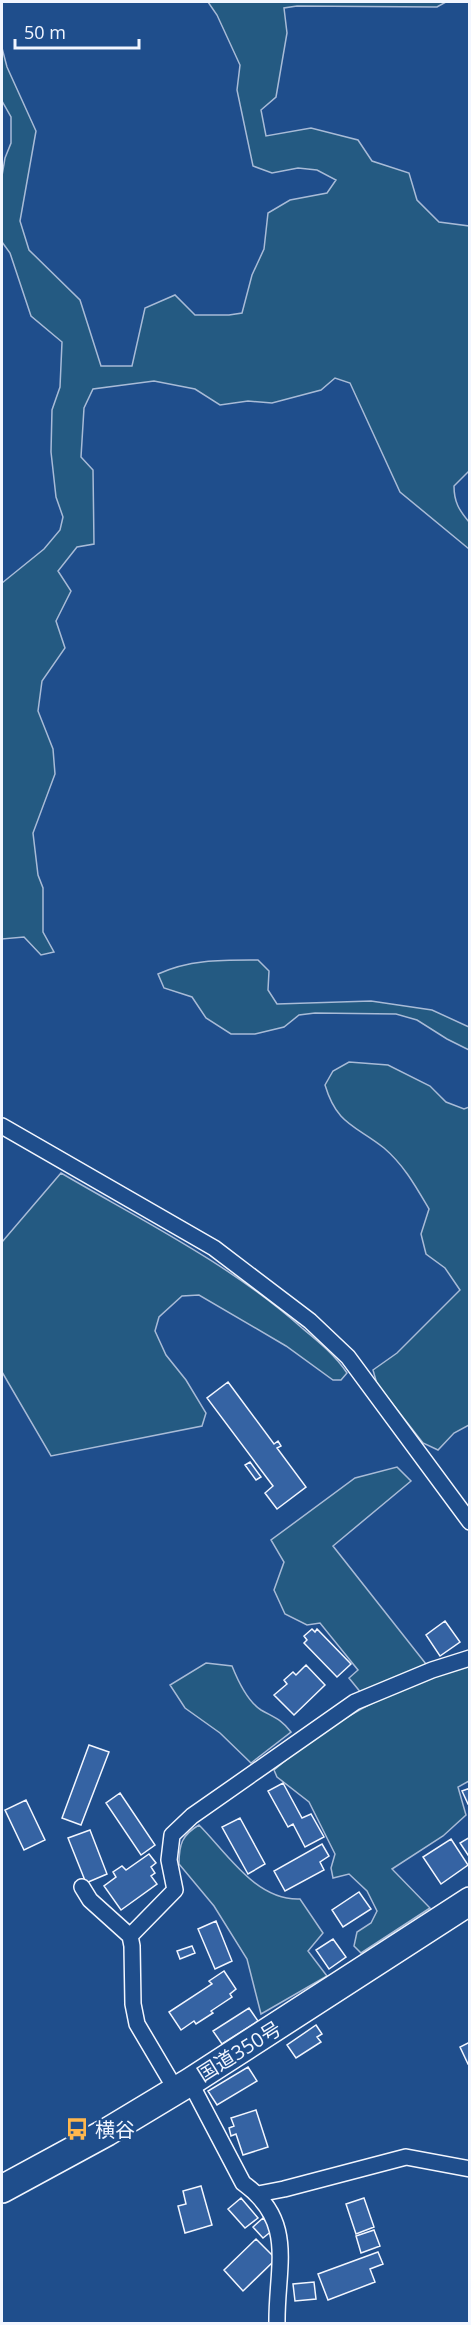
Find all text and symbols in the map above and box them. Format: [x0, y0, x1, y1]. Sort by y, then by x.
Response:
scale bar [15, 12, 140, 50]
text: 50 m [24, 20, 66, 44]
street label: 国道350号 [192, 2015, 286, 2087]
bus stop icon: 横谷 [64, 2116, 90, 2142]
place label: 横谷 [95, 2116, 135, 2143]

